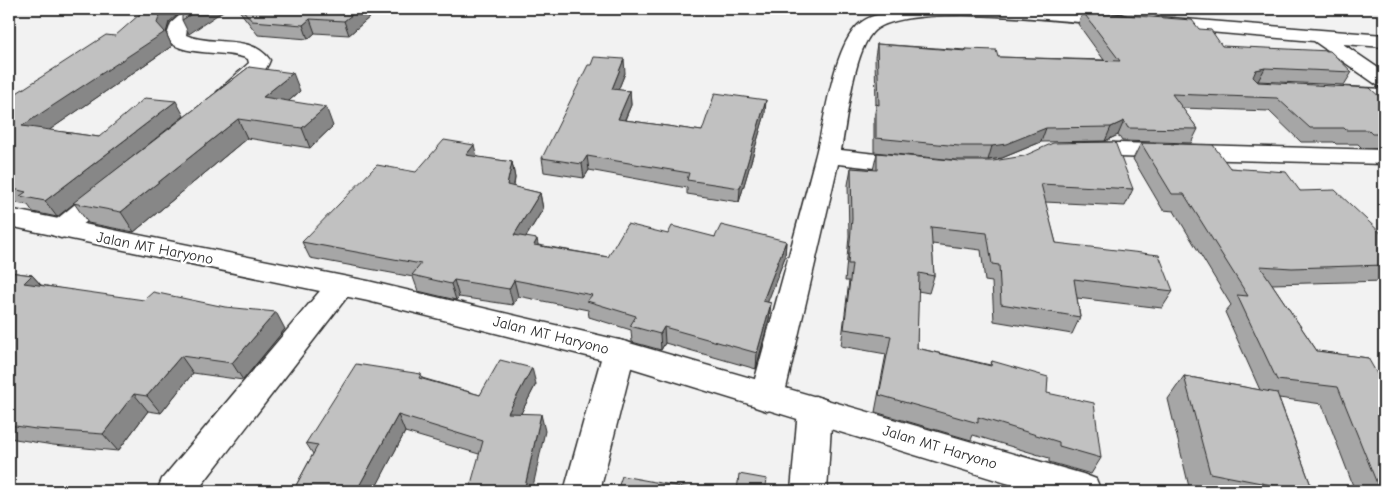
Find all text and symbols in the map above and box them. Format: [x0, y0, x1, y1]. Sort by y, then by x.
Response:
street label: Jalan MT Haryono [95, 228, 215, 268]
street label: Jalan MT Haryono [491, 312, 611, 358]
street label: Jalan MT Haryono [881, 421, 999, 473]

